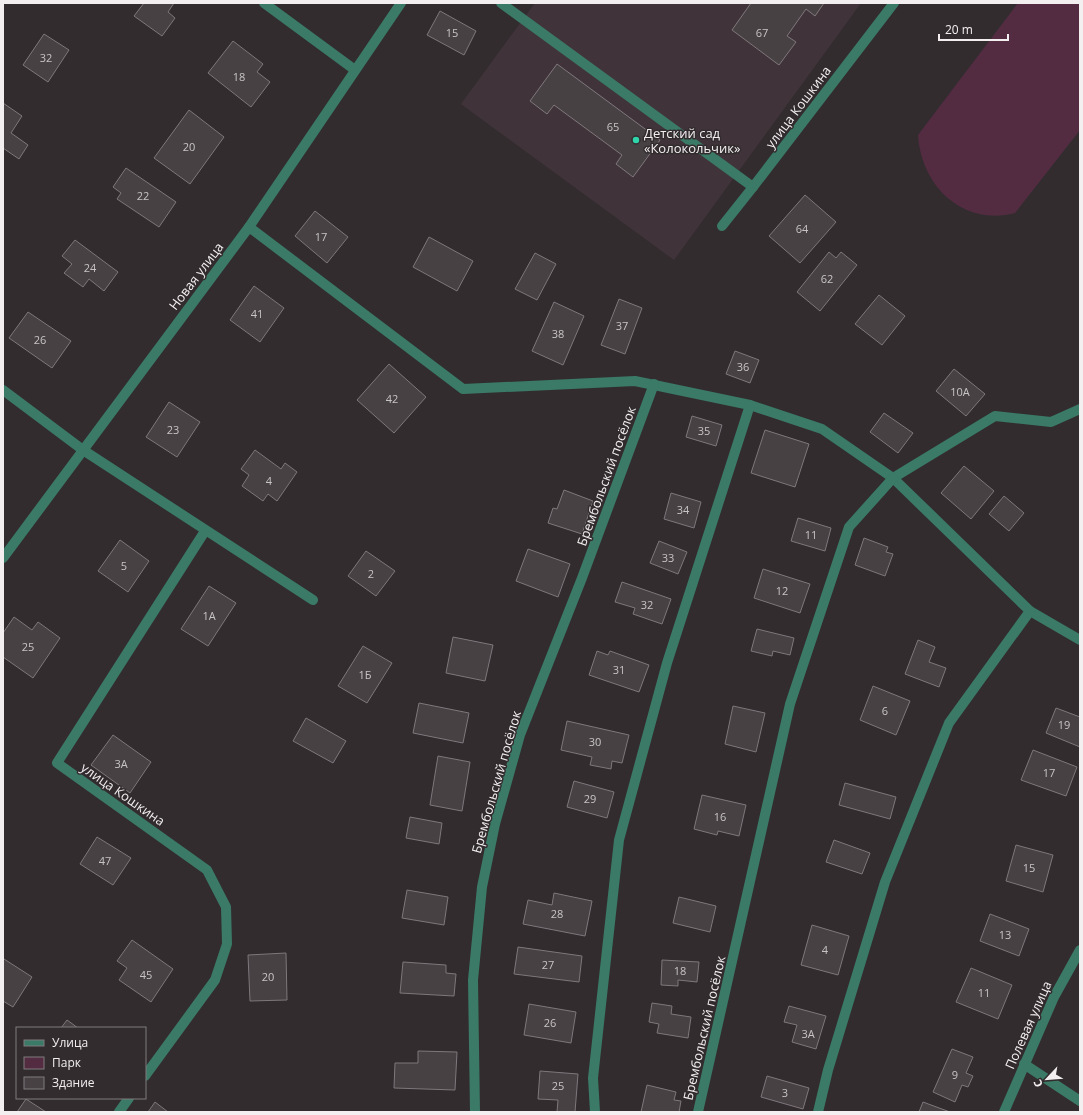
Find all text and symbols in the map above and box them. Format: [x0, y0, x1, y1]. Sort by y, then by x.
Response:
scale bar [939, 16, 1008, 42]
text: 20 m [945, 21, 973, 38]
house number: 15 [446, 25, 458, 40]
house number: 67 [756, 25, 768, 40]
house number: 32 [40, 50, 52, 65]
street label: улица Кошкина [761, 62, 835, 152]
house number: 18 [233, 69, 245, 84]
house number: 65 [607, 119, 619, 134]
place label: Детский сад «Колокольчик» [644, 124, 740, 157]
marker: Детский сад «Колокольчик» [631, 135, 641, 145]
house number: 20 [183, 139, 195, 154]
house number: 22 [137, 188, 149, 203]
house number: 64 [796, 221, 809, 236]
house number: 17 [315, 229, 327, 244]
street label: Новая улица [165, 239, 227, 313]
house number: 24 [84, 260, 97, 275]
house number: 62 [821, 271, 833, 286]
house number: 41 [251, 306, 263, 321]
house number: 37 [616, 318, 628, 333]
house number: 38 [552, 326, 564, 341]
house number: 26 [34, 332, 46, 347]
house number: 36 [737, 359, 749, 374]
house number: 10А [950, 384, 970, 399]
house number: 42 [386, 391, 398, 406]
street label: Брембольский посёлок [572, 403, 640, 548]
house number: 23 [167, 422, 179, 437]
house number: 35 [698, 423, 710, 438]
house number: 4 [266, 473, 273, 488]
house number: 34 [677, 502, 690, 517]
house number: 11 [805, 527, 817, 542]
house number: 33 [662, 550, 674, 565]
house number: 5 [121, 558, 127, 573]
house number: 2 [368, 566, 374, 581]
house number: 12 [776, 583, 788, 598]
house number: 32 [641, 597, 653, 612]
house number: 1А [202, 608, 216, 623]
house number: 25 [22, 639, 34, 654]
house number: 31 [613, 662, 625, 677]
house number: 1Б [358, 667, 372, 682]
house number: 6 [882, 703, 888, 718]
street label: Брембольский посёлок [467, 708, 525, 855]
house number: 19 [1058, 717, 1070, 732]
house number: 30 [589, 734, 601, 749]
house number: 3А [114, 756, 128, 771]
street label: улица Кошкина [77, 758, 169, 830]
house number: 17 [1043, 765, 1055, 780]
house number: 29 [584, 791, 596, 806]
house number: 16 [714, 809, 726, 824]
house number: 47 [99, 853, 111, 868]
house number: 15 [1023, 860, 1035, 875]
house number: 28 [551, 906, 563, 921]
house number: 13 [999, 927, 1011, 942]
house number: 4 [822, 942, 829, 957]
street label: Брембольский посёлок [679, 954, 729, 1102]
house number: 27 [542, 957, 554, 972]
house number: 18 [674, 963, 686, 978]
house number: 45 [140, 967, 152, 982]
house number: 20 [262, 969, 274, 984]
street label: Полевая улица [1000, 978, 1056, 1072]
house number: 11 [978, 985, 990, 1000]
house number: 26 [544, 1015, 556, 1030]
house number: 3А [801, 1026, 815, 1041]
legend [16, 1027, 146, 1099]
text: Улица [52, 1034, 88, 1051]
text: Парк [52, 1054, 82, 1071]
north arrow [1027, 1059, 1067, 1099]
house number: 9 [952, 1067, 958, 1082]
text: Здание [52, 1074, 95, 1091]
text: С [1029, 1077, 1046, 1090]
house number: 25 [552, 1078, 564, 1093]
house number: 3 [782, 1085, 788, 1100]

